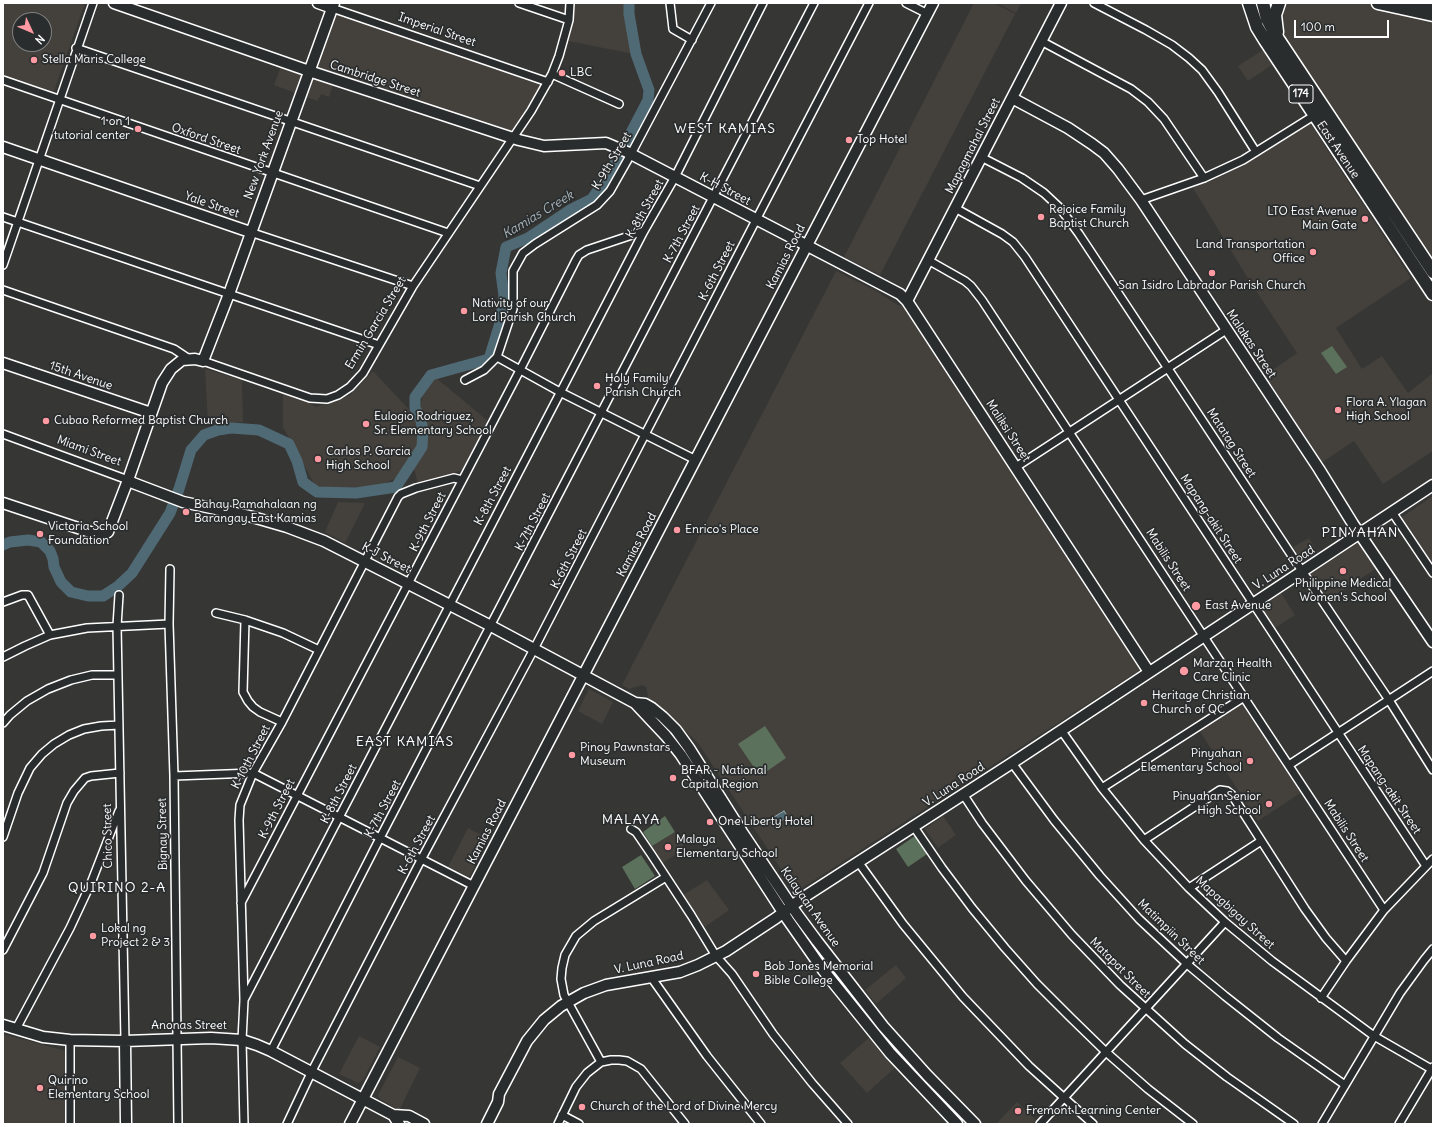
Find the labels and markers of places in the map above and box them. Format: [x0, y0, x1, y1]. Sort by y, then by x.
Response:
place label: Stella Maris College [42, 53, 146, 67]
marker: Stella Maris College [29, 55, 39, 65]
place label: LBC [570, 66, 592, 80]
marker: LBC [557, 68, 567, 78]
place label: 1 on 1 tutorial center [54, 115, 130, 143]
marker: 1 on 1 tutorial center [133, 124, 143, 134]
place label: Top Hotel [857, 133, 907, 147]
marker: Top Hotel [844, 135, 854, 145]
place label: Rejoice Family Baptist Church [1049, 203, 1129, 231]
place label: LTO East Avenue Main Gate [1267, 205, 1357, 233]
marker: Rejoice Family Baptist Church [1036, 212, 1046, 222]
marker: LTO East Avenue Main Gate [1360, 214, 1370, 224]
place label: Land Transportation Office [1196, 238, 1305, 266]
marker: Land Transportation Office [1308, 247, 1318, 257]
marker: San Isidro Labrador Parish Church [1207, 268, 1217, 278]
place label: San Isidro Labrador Parish Church [1118, 279, 1306, 293]
place label: Nativity of our Lord Parish Church [472, 297, 576, 325]
marker: Nativity of our Lord Parish Church [459, 306, 469, 316]
place label: Holy Family Parish Church [605, 372, 681, 400]
marker: Holy Family Parish Church [592, 381, 602, 391]
place label: Flora A. Ylagan High School [1346, 396, 1426, 424]
marker: Flora A. Ylagan High School [1333, 405, 1343, 415]
place label: Eulogio Rodriguez, Sr. Elementary School [374, 410, 492, 438]
place label: Cubao Reformed Baptist Church [54, 414, 228, 428]
marker: Cubao Reformed Baptist Church [41, 416, 51, 426]
marker: Eulogio Rodriguez, Sr. Elementary School [361, 419, 371, 429]
place label: Carlos P. Garcia High School [326, 445, 411, 473]
marker: Carlos P. Garcia High School [313, 454, 323, 464]
place label: Bahay Pamahalaan ng Barangay East Kamias [194, 498, 317, 526]
marker: Bahay Pamahalaan ng Barangay East Kamias [181, 507, 191, 517]
place label: Victoria School Foundation [48, 520, 128, 548]
place label: Enrico's Place [685, 523, 759, 537]
marker: Enrico's Place [672, 525, 682, 535]
marker: Victoria School Foundation [35, 529, 45, 539]
marker: Philippine Medical Women's School [1338, 566, 1348, 576]
place label: Philippine Medical Women's School [1295, 577, 1391, 605]
place label: East Avenue [1205, 599, 1271, 613]
marker: East Avenue [1190, 600, 1202, 612]
place label: Marzan Health Care Clinic [1193, 657, 1272, 685]
marker: Marzan Health Care Clinic [1178, 665, 1190, 677]
place label: Heritage Christian Church of QC [1152, 689, 1250, 717]
marker: Heritage Christian Church of QC [1139, 698, 1149, 708]
place label: Pinoy Pawnstars Museum [580, 741, 670, 769]
place label: Pinyahan Elementary School [1141, 747, 1242, 775]
marker: Pinoy Pawnstars Museum [567, 750, 577, 760]
marker: Pinyahan Elementary School [1245, 756, 1255, 766]
place label: BFAR - National Capital Region [681, 764, 766, 792]
marker: BFAR - National Capital Region [668, 773, 678, 783]
place label: Pinyahan Senior High School [1173, 790, 1261, 818]
marker: Pinyahan Senior High School [1264, 799, 1274, 809]
place label: One Liberty Hotel [718, 815, 813, 829]
marker: One Liberty Hotel [705, 817, 715, 827]
place label: Malaya Elementary School [676, 833, 777, 861]
marker: Malaya Elementary School [663, 842, 673, 852]
place label: Lokal ng Project 2 & 3 [101, 922, 170, 950]
marker: Lokal ng Project 2 & 3 [88, 931, 98, 941]
place label: Bob Jones Memorial Bible College [764, 960, 873, 988]
marker: Bob Jones Memorial Bible College [751, 969, 761, 979]
place label: Quirino Elementary School [48, 1074, 149, 1102]
marker: Quirino Elementary School [35, 1083, 45, 1093]
place label: Church of the Lord of Divine Mercy [590, 1100, 777, 1114]
marker: Church of the Lord of Divine Mercy [577, 1102, 587, 1112]
place label: Fremont Learning Center [1026, 1104, 1161, 1118]
marker: Fremont Learning Center [1013, 1106, 1023, 1116]

